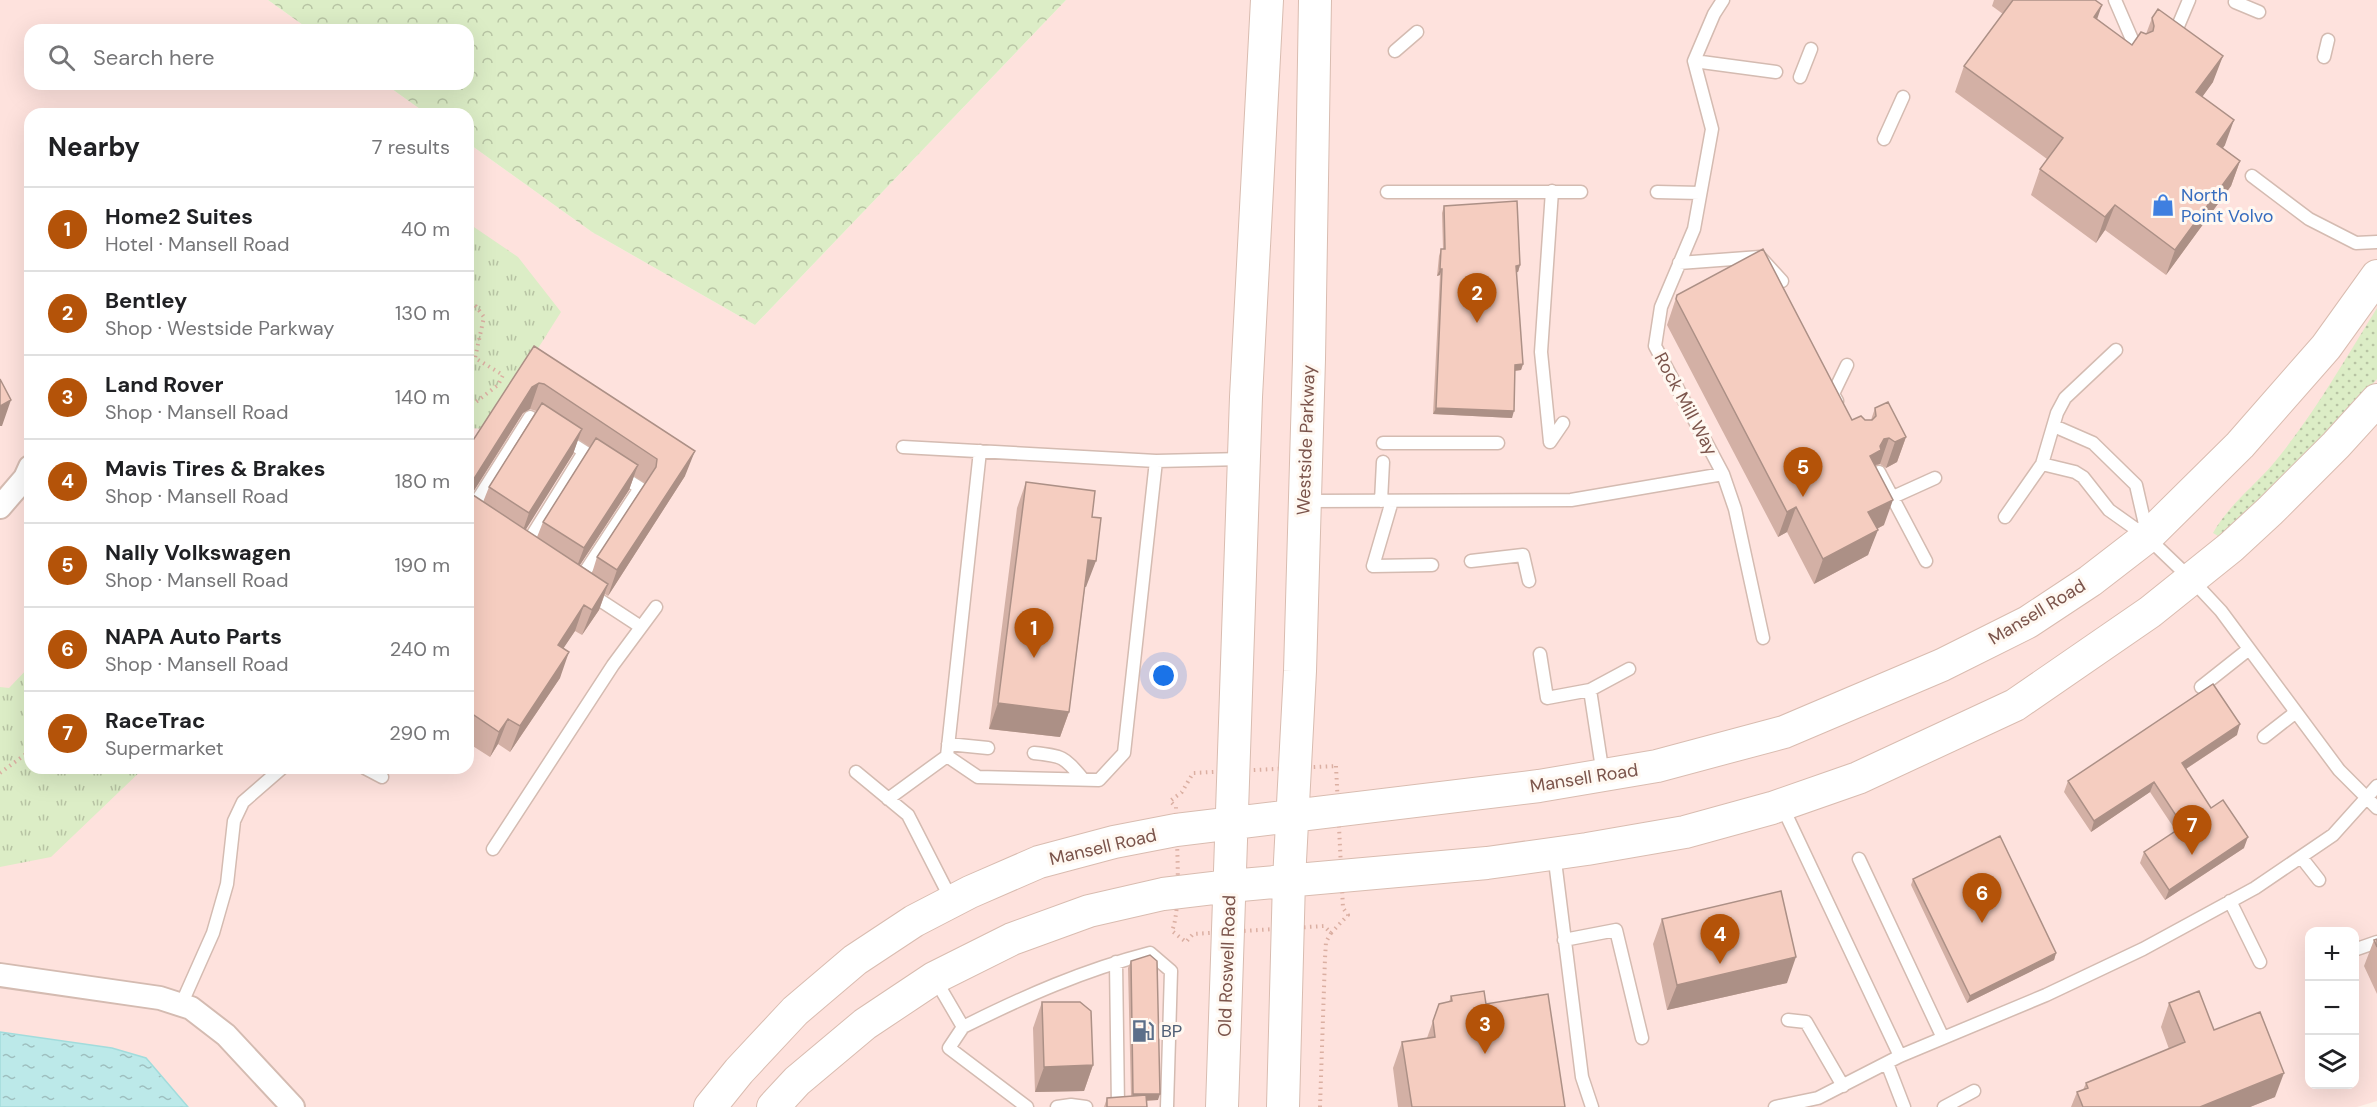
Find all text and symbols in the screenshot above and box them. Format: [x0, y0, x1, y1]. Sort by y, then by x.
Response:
search box [24, 24, 474, 90]
icon: search [45, 41, 78, 74]
text: Search here [93, 43, 214, 72]
text: Nearby [48, 130, 140, 164]
text: 7 results [372, 134, 450, 160]
place label: North Point Volvo [2181, 183, 2273, 228]
shop icon: North Point Volvo [2150, 192, 2176, 218]
text: Home2 Suites [105, 202, 253, 231]
text: 1 [64, 216, 71, 242]
text: 40 m [401, 216, 450, 242]
text: Hotel · Mansell Road [105, 231, 289, 257]
pin: 2 [1458, 274, 1496, 323]
text: Bentley [105, 286, 187, 315]
text: 2 [62, 300, 73, 326]
text: 130 m [395, 300, 450, 326]
text: Shop · Westside Parkway [105, 315, 334, 341]
street label: Rock Mill Way [1649, 348, 1723, 460]
street label: Westside Parkway [1291, 364, 1321, 516]
text: Land Rover [105, 370, 224, 399]
text: 3 [61, 384, 74, 410]
text: 140 m [395, 384, 450, 410]
text: Shop · Mansell Road [105, 399, 288, 425]
pin: 5 [1784, 448, 1822, 497]
text: Mavis Tires & Brakes [105, 454, 326, 483]
text: 4 [61, 468, 74, 494]
text: 180 m [395, 468, 450, 494]
text: Shop · Mansell Road [105, 483, 288, 509]
text: Nally Volkswagen [105, 538, 291, 567]
text: 5 [61, 552, 74, 578]
text: 190 m [394, 552, 450, 578]
text: Shop · Mansell Road [105, 567, 288, 593]
street label: Mansell Road [1984, 574, 2090, 650]
pin: 1 [1014, 608, 1054, 658]
text: NAPA Auto Parts [105, 622, 282, 651]
text: 6 [61, 636, 74, 662]
text: 240 m [390, 636, 450, 662]
text: Shop · Mansell Road [105, 651, 288, 677]
your location [1149, 661, 1178, 690]
text: RaceTrac [105, 706, 205, 735]
text: 7 [62, 720, 73, 746]
text: 290 m [389, 720, 450, 746]
text: Supermarket [105, 735, 224, 761]
street label: Mansell Road [1528, 758, 1640, 798]
pin: 7 [2172, 806, 2212, 855]
street label: Mansell Road [1047, 823, 1159, 871]
pin: 6 [1962, 874, 2002, 923]
street label: Old Roswell Road [1213, 895, 1241, 1037]
pin: 4 [1700, 914, 1740, 964]
map controls [2305, 927, 2359, 1089]
button: + [2305, 927, 2359, 981]
button: − [2305, 981, 2359, 1035]
pin: 3 [1466, 1004, 1504, 1054]
fuel station icon: BP [1130, 1018, 1156, 1044]
place label: BP [1161, 1019, 1182, 1043]
button: layers [2305, 1035, 2359, 1089]

